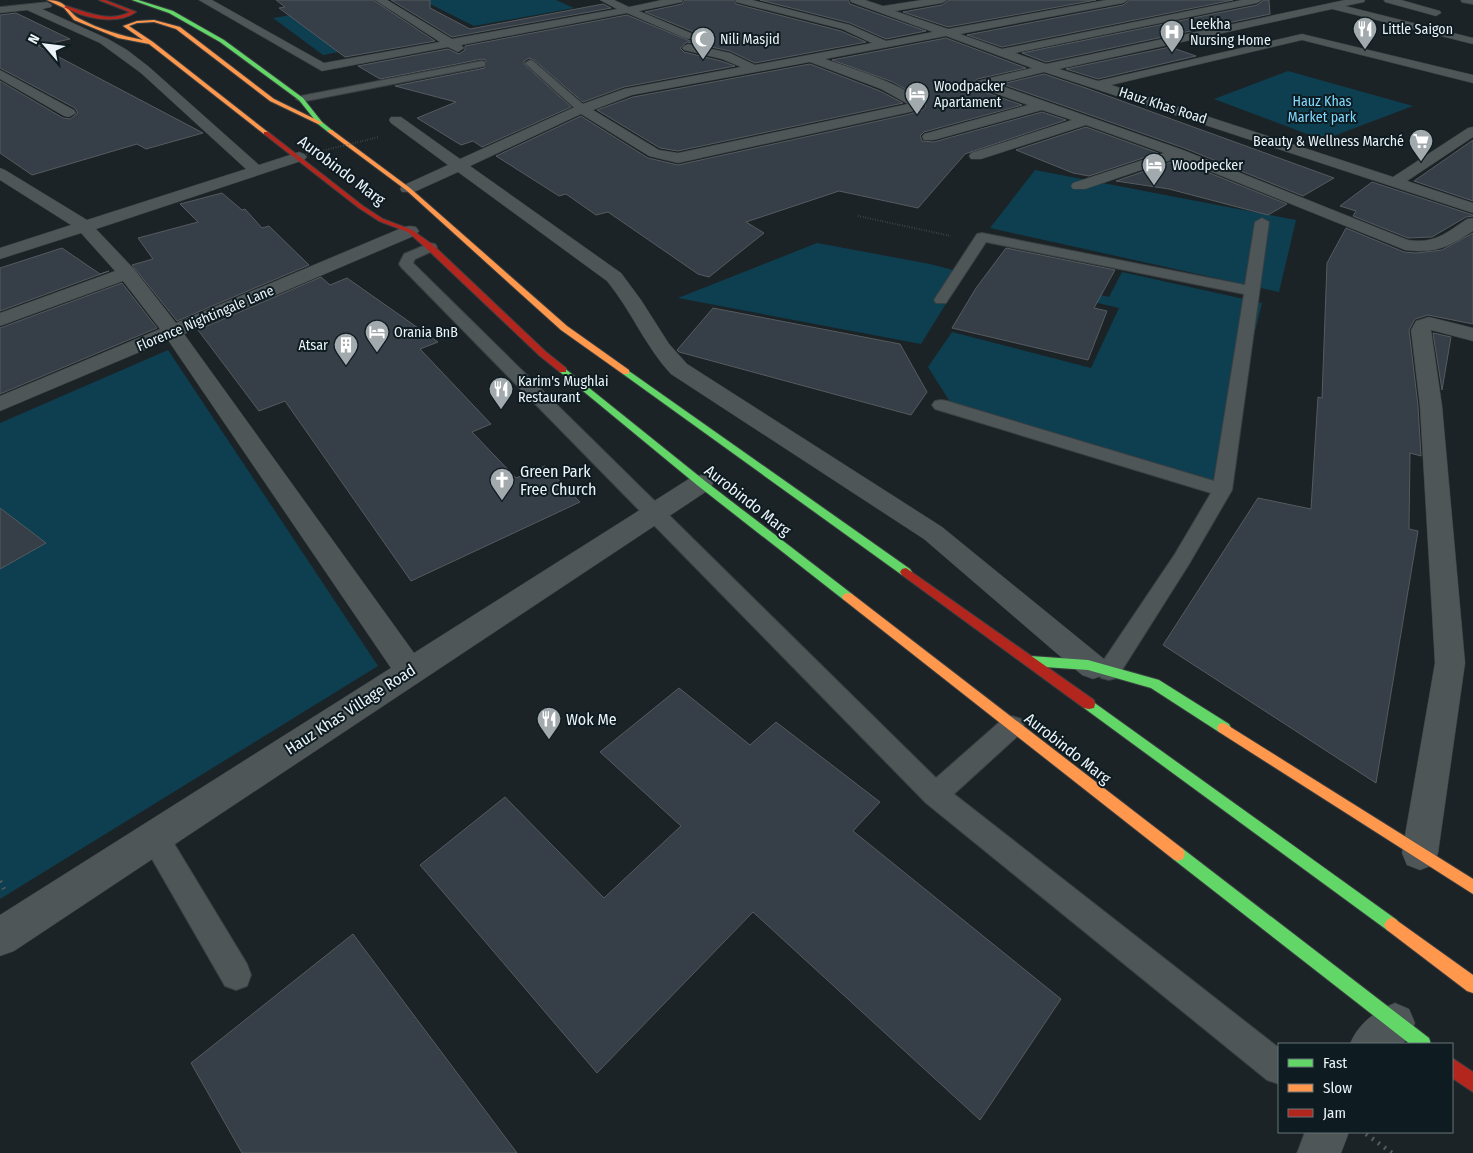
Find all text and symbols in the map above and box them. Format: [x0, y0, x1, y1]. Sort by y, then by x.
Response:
place label: Leekha Nursing Home [1190, 16, 1271, 49]
restaurant icon: Little Saigon [1352, 16, 1378, 50]
hospital icon: Leekha Nursing Home [1159, 19, 1185, 53]
north arrow [20, 20, 70, 70]
place label: Little Saigon [1382, 21, 1453, 38]
mosque icon: Nili Masjid [690, 26, 716, 60]
text: N [24, 31, 43, 47]
place label: Nili Masjid [720, 31, 780, 48]
place label: Woodpacker Apartament [934, 78, 1005, 111]
hotel icon: Woodpacker Apartament [904, 81, 930, 115]
street label: Hauz Khas Road [1117, 83, 1209, 128]
park label: Hauz Khas Market park [1288, 93, 1357, 126]
supermarket icon: Beauty & Wellness Marché [1408, 128, 1434, 162]
street label: Aurobindo Marg [294, 131, 389, 210]
place label: Beauty & Wellness Marché [1253, 133, 1404, 150]
hotel icon: Woodpecker [1141, 152, 1167, 186]
place label: Woodpecker [1172, 157, 1243, 174]
street label: Florence Nightingale Lane [134, 282, 276, 355]
hotel icon: Orania BnB [364, 319, 390, 353]
place label: Orania BnB [394, 324, 458, 341]
building icon: Atsar [333, 332, 359, 366]
place label: Atsar [298, 337, 328, 354]
place label: Karim's Mughlai Restaurant [518, 373, 608, 406]
restaurant icon: Karim's Mughlai Restaurant [488, 376, 514, 410]
street label: Aurobindo Marg [701, 461, 795, 540]
place label: Green Park Free Church [520, 462, 596, 499]
church icon: Green Park Free Church [489, 467, 515, 501]
street label: Hauz Khas Village Road [282, 660, 419, 759]
restaurant icon: Wok Me [536, 706, 562, 740]
street label: Aurobindo Marg [1021, 709, 1115, 788]
place label: Wok Me [566, 710, 617, 729]
legend [1278, 1043, 1453, 1133]
text: Fast [1323, 1054, 1347, 1072]
text: Slow [1323, 1079, 1352, 1097]
text: Jam [1323, 1104, 1346, 1122]

